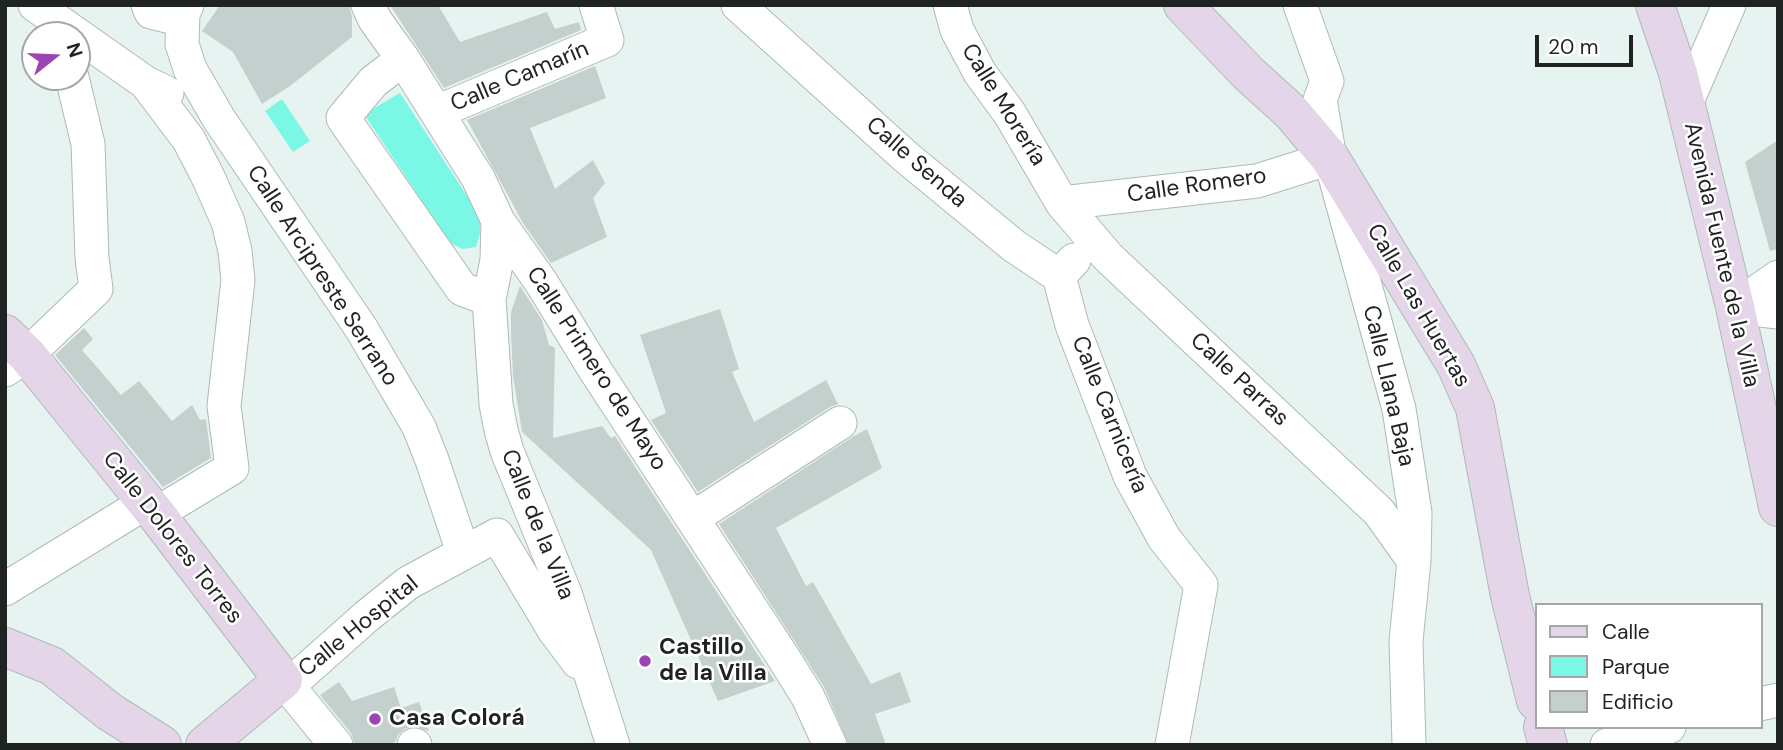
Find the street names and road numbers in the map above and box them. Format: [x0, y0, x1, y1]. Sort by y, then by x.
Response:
street label: Calle Camarín [447, 36, 593, 118]
street label: Calle Morería [955, 39, 1051, 171]
street label: Calle Senda [860, 112, 972, 214]
street label: Avenida Fuente de la Villa [1677, 120, 1765, 390]
street label: Calle Arcipreste Serrano [240, 160, 404, 392]
street label: Calle Romero [1126, 163, 1268, 209]
street label: Calle Las Huertas [1360, 219, 1476, 393]
street label: Calle Primero de Mayo [520, 262, 672, 476]
street label: Calle Llana Baja [1356, 303, 1420, 469]
street label: Calle Parras [1184, 327, 1294, 433]
street label: Calle Carnicería [1065, 332, 1153, 498]
street label: Calle Dolores Torres [96, 446, 248, 630]
street label: Calle de la Villa [494, 446, 580, 604]
street label: Calle Hospital [294, 570, 424, 684]

